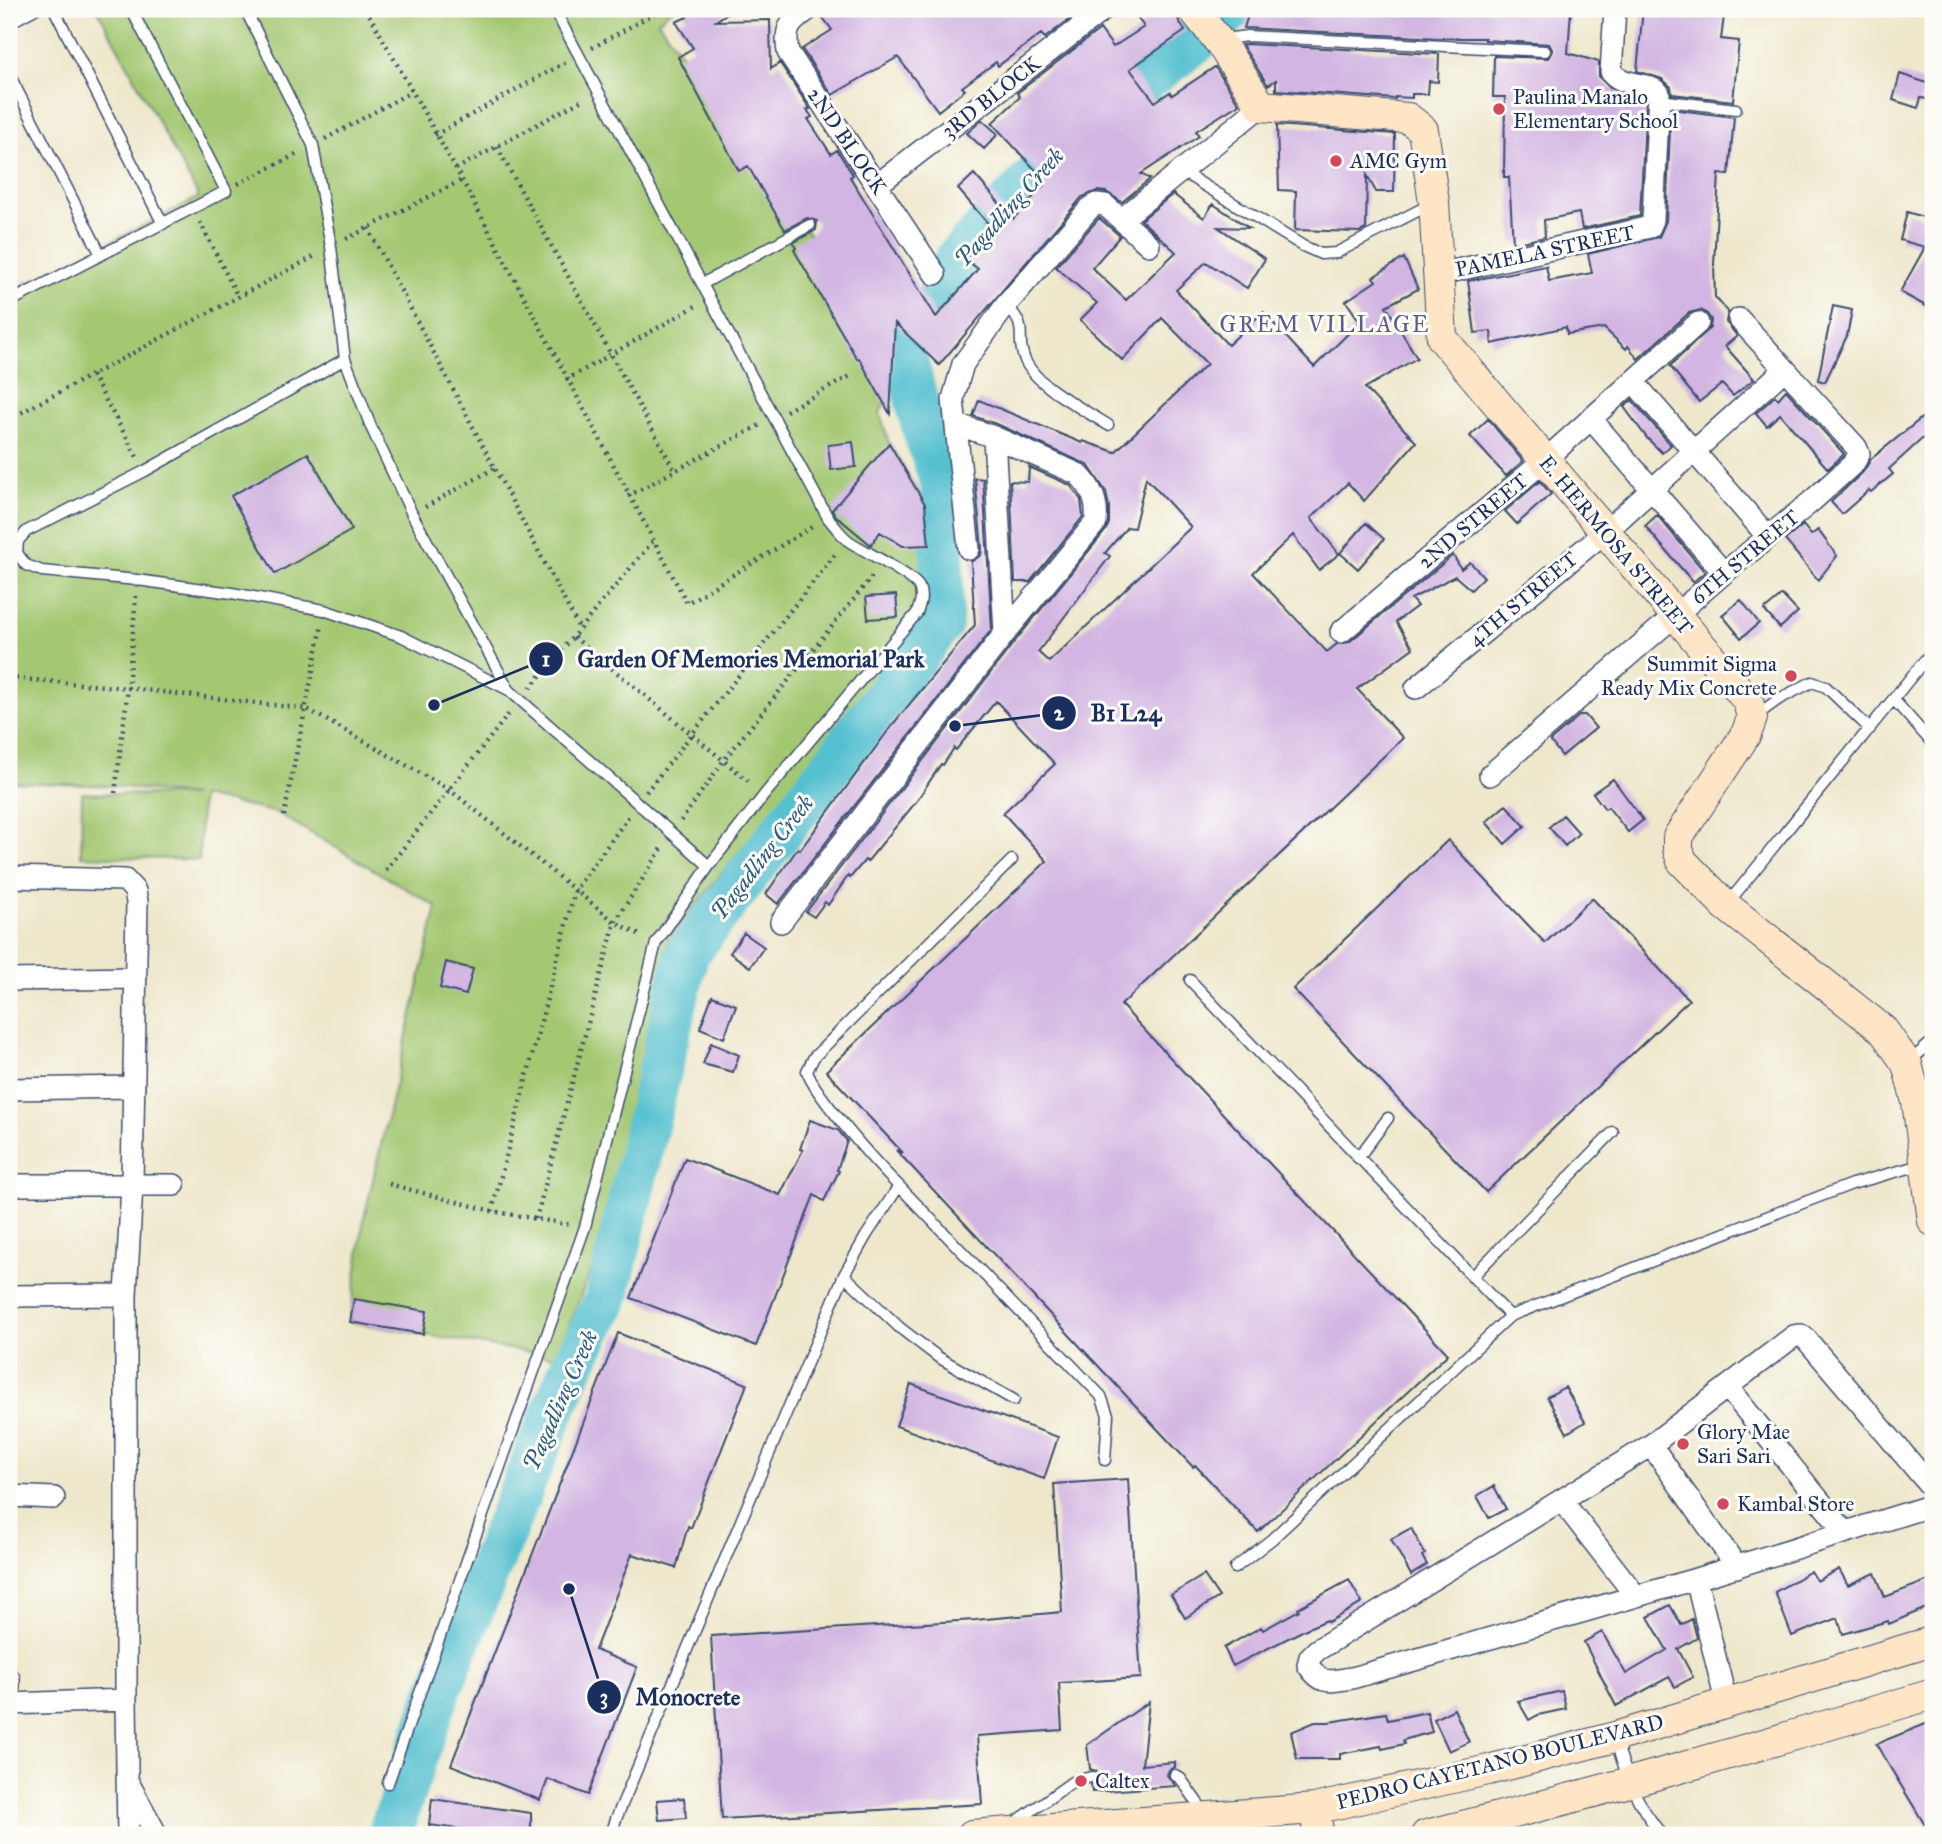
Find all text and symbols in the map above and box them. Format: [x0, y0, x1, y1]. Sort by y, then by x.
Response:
street label: 3RD BLOCK [936, 50, 1047, 144]
street label: 2ND BLOCK [802, 82, 893, 200]
place label: Paulina Manalo Elementary School [1513, 84, 1678, 134]
marker: Paulina Manalo Elementary School [1491, 101, 1507, 117]
water label: Pagadling Creek [948, 142, 1070, 272]
place label: AMC Gym [1349, 148, 1448, 174]
marker: AMC Gym [1328, 153, 1344, 169]
street label: PAMELA STREET [1453, 219, 1637, 283]
district label: GREM VILLAGE [1220, 310, 1430, 338]
street label: E. HERMOSA STREET [1533, 450, 1699, 640]
street label: 2ND STREET [1413, 468, 1533, 574]
street label: 6TH STREET [1685, 504, 1805, 610]
street label: 4TH STREET [1463, 546, 1583, 652]
callout: Garden Of Memories Memorial Park [528, 637, 938, 681]
text: Garden Of Memories Memorial Park [578, 645, 926, 673]
text: 1 [542, 646, 550, 672]
place label: Summit Sigma Ready Mix Concrete [1601, 651, 1777, 701]
marker: Summit Sigma Ready Mix Concrete [1783, 668, 1799, 684]
callout: B1 L24 [1042, 691, 1175, 735]
text: B1 L24 [1091, 699, 1162, 727]
text: 2 [1054, 700, 1065, 726]
water label: Pagadling Creek [705, 789, 819, 925]
water label: Pagadling Creek [517, 1326, 603, 1474]
place label: Glory Mae Sari Sari [1697, 1419, 1790, 1469]
marker: Glory Mae Sari Sari [1675, 1436, 1691, 1452]
place label: Kambal Store [1737, 1491, 1854, 1517]
marker: Kambal Store [1715, 1496, 1731, 1512]
callout: Monocrete [586, 1675, 754, 1719]
text: Monocrete [636, 1683, 741, 1711]
text: 3 [600, 1684, 608, 1710]
street label: PEDRO CAYETANO BOULEVARD [1334, 1709, 1666, 1815]
place label: Caltex [1095, 1768, 1150, 1794]
marker: Caltex [1073, 1773, 1089, 1789]

